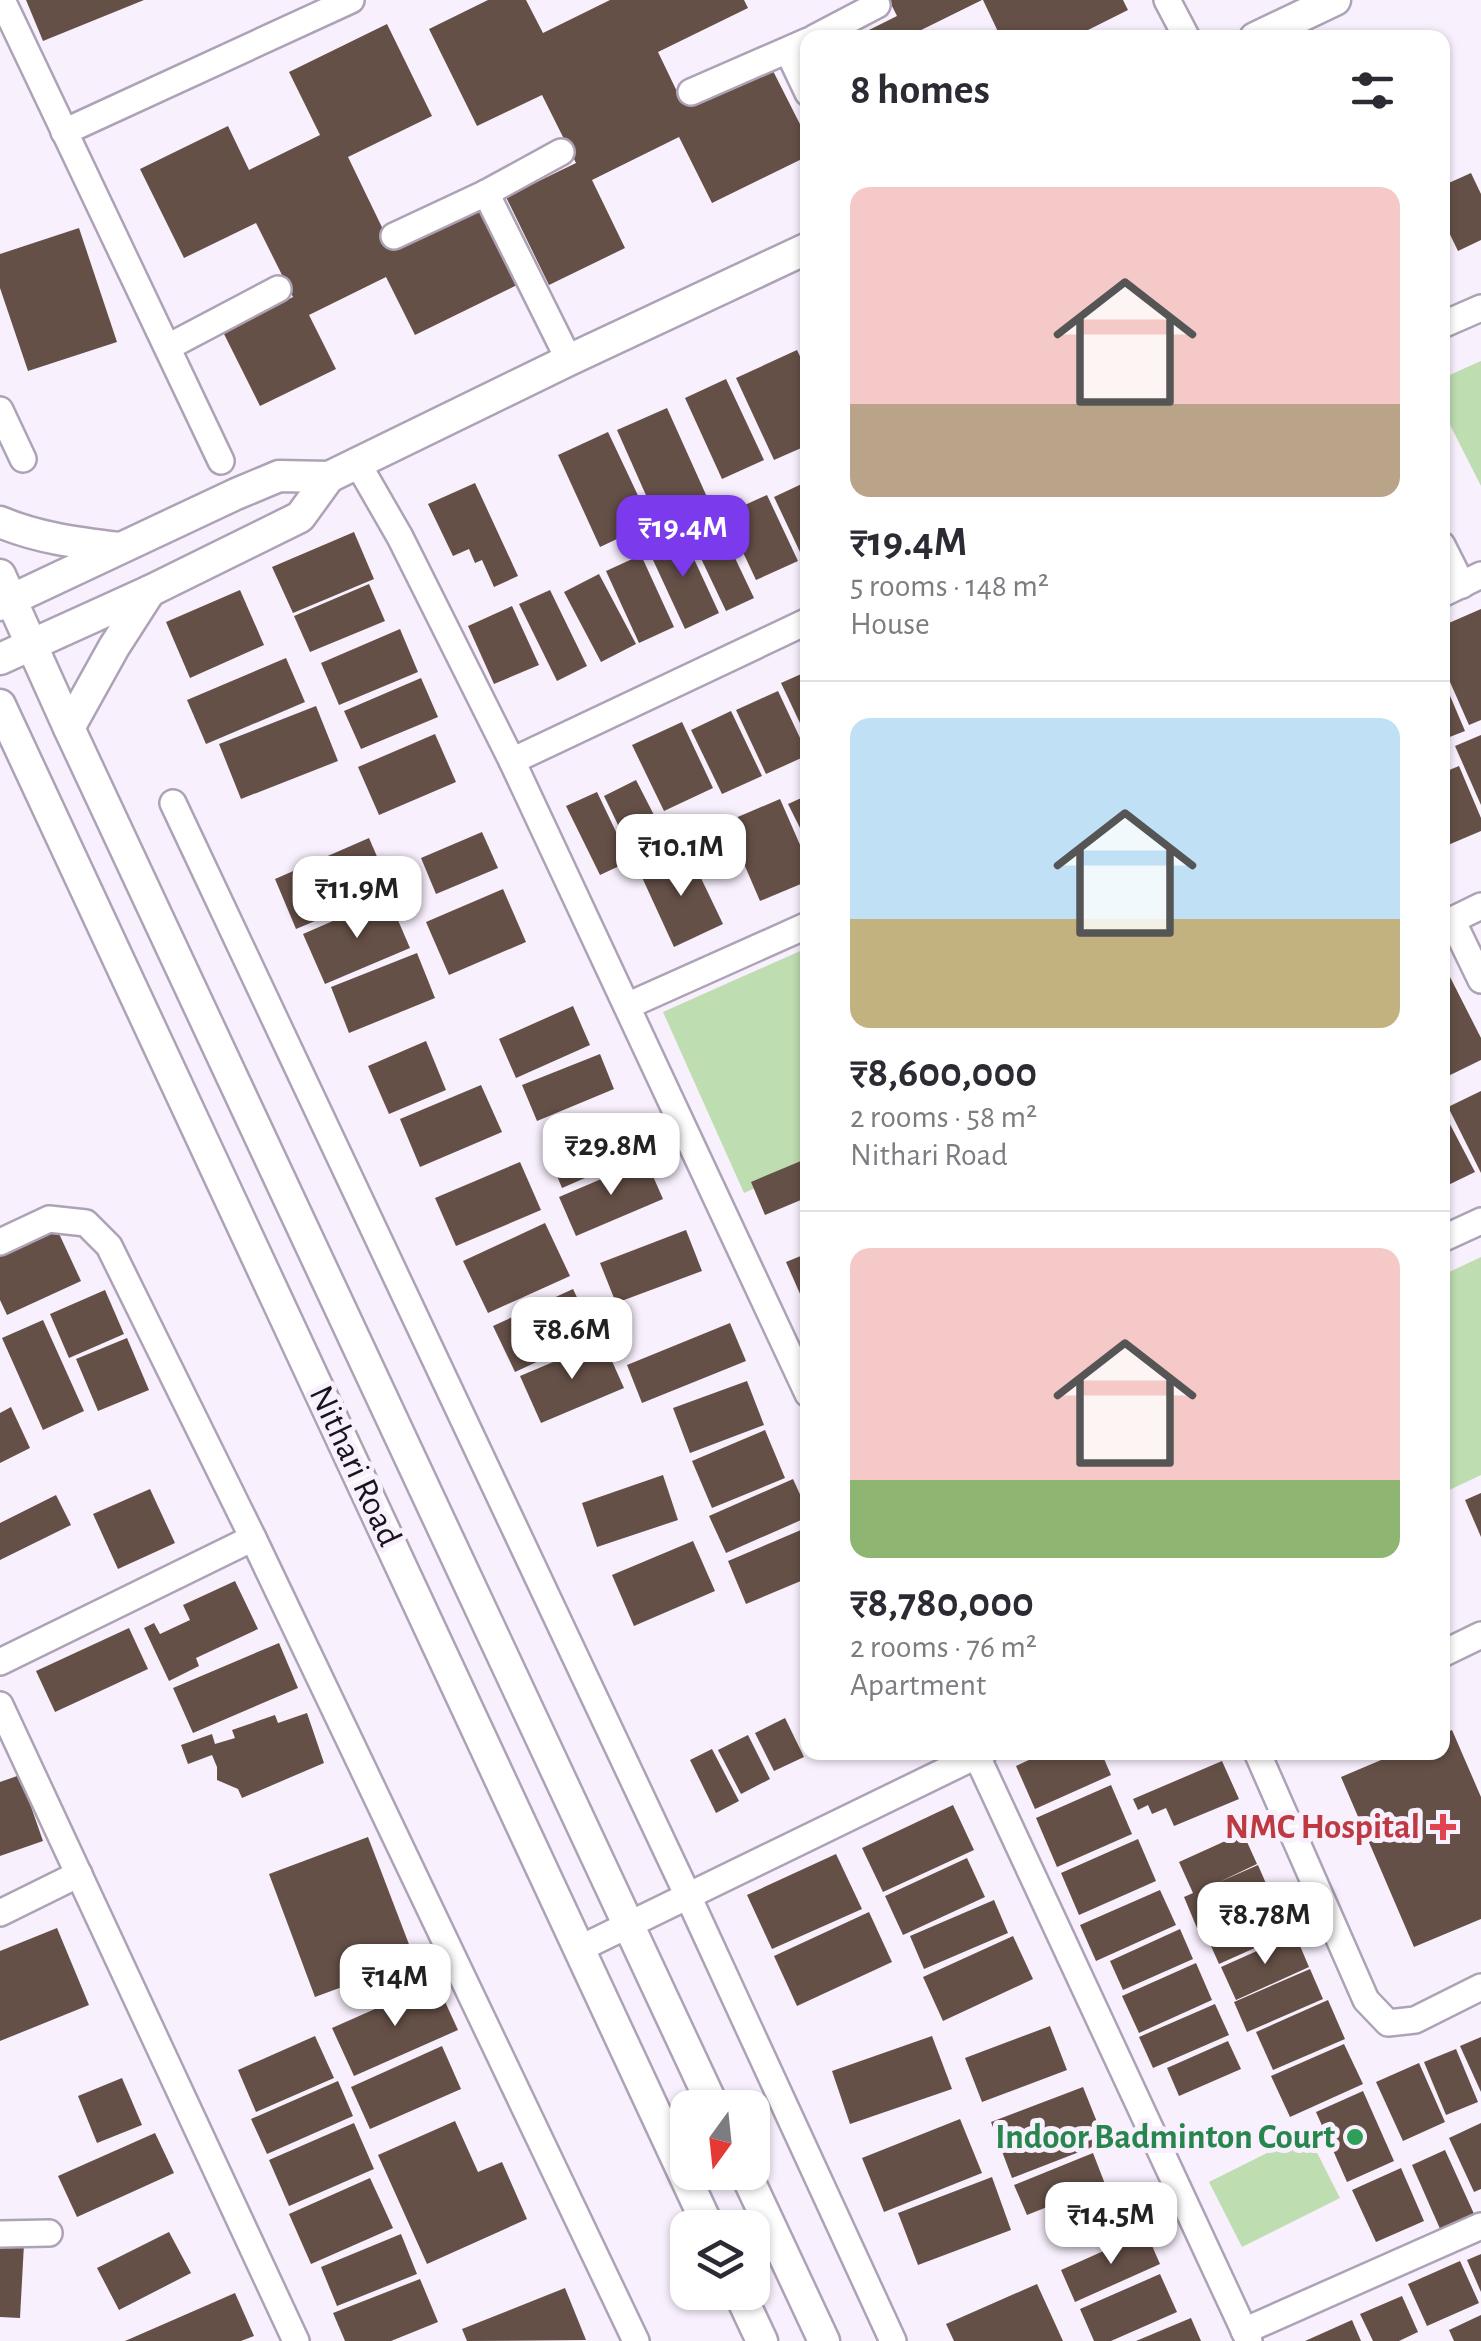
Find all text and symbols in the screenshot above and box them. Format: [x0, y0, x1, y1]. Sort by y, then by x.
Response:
icon: filters [1345, 63, 1400, 118]
text: 8 homes [850, 69, 990, 111]
icon: home [1035, 252, 1215, 432]
pin: ₹19.4M [602, 495, 764, 580]
text: ₹19.4M [638, 511, 728, 543]
text: ₹19.4M [850, 521, 967, 563]
text: 5 rooms · 148 m² [850, 570, 1049, 602]
text: House [850, 608, 930, 640]
icon: home [1035, 783, 1215, 963]
pin: ₹10.1M [600, 814, 762, 899]
text: ₹10.1M [638, 830, 724, 862]
pin: ₹11.9M [276, 856, 438, 941]
text: ₹11.9M [315, 872, 399, 904]
text: ₹8,600,000 [850, 1052, 1037, 1094]
text: 2 rooms · 58 m² [850, 1101, 1037, 1133]
pin: ₹29.8M [530, 1113, 692, 1198]
text: ₹29.8M [565, 1129, 657, 1161]
text: Nithari Road [850, 1139, 1008, 1171]
pin: ₹8.6M [502, 1297, 642, 1382]
text: ₹8.6M [533, 1313, 611, 1345]
icon: home [1035, 1313, 1215, 1493]
street label: Nithari Road [303, 1380, 407, 1552]
text: ₹8,780,000 [850, 1582, 1034, 1624]
text: 2 rooms · 76 m² [850, 1631, 1037, 1663]
text: Apartment [850, 1669, 986, 1701]
place label: NMC Hospital [1225, 1810, 1420, 1845]
marker: NMC Hospital [1430, 1814, 1456, 1840]
pin: ₹8.78M [1184, 1882, 1346, 1967]
text: ₹8.78M [1219, 1898, 1311, 1930]
pin: ₹14M [336, 1944, 454, 2029]
text: ₹14M [362, 1960, 428, 1992]
north arrow [670, 2090, 770, 2190]
map controls [670, 2090, 770, 2310]
place label: Indoor Badminton Court [995, 2120, 1335, 2155]
marker: Indoor Badminton Court [1344, 2126, 1366, 2148]
pin: ₹14.5M [1030, 2182, 1192, 2267]
text: ₹14.5M [1067, 2198, 1155, 2230]
button: layers [670, 2210, 770, 2310]

